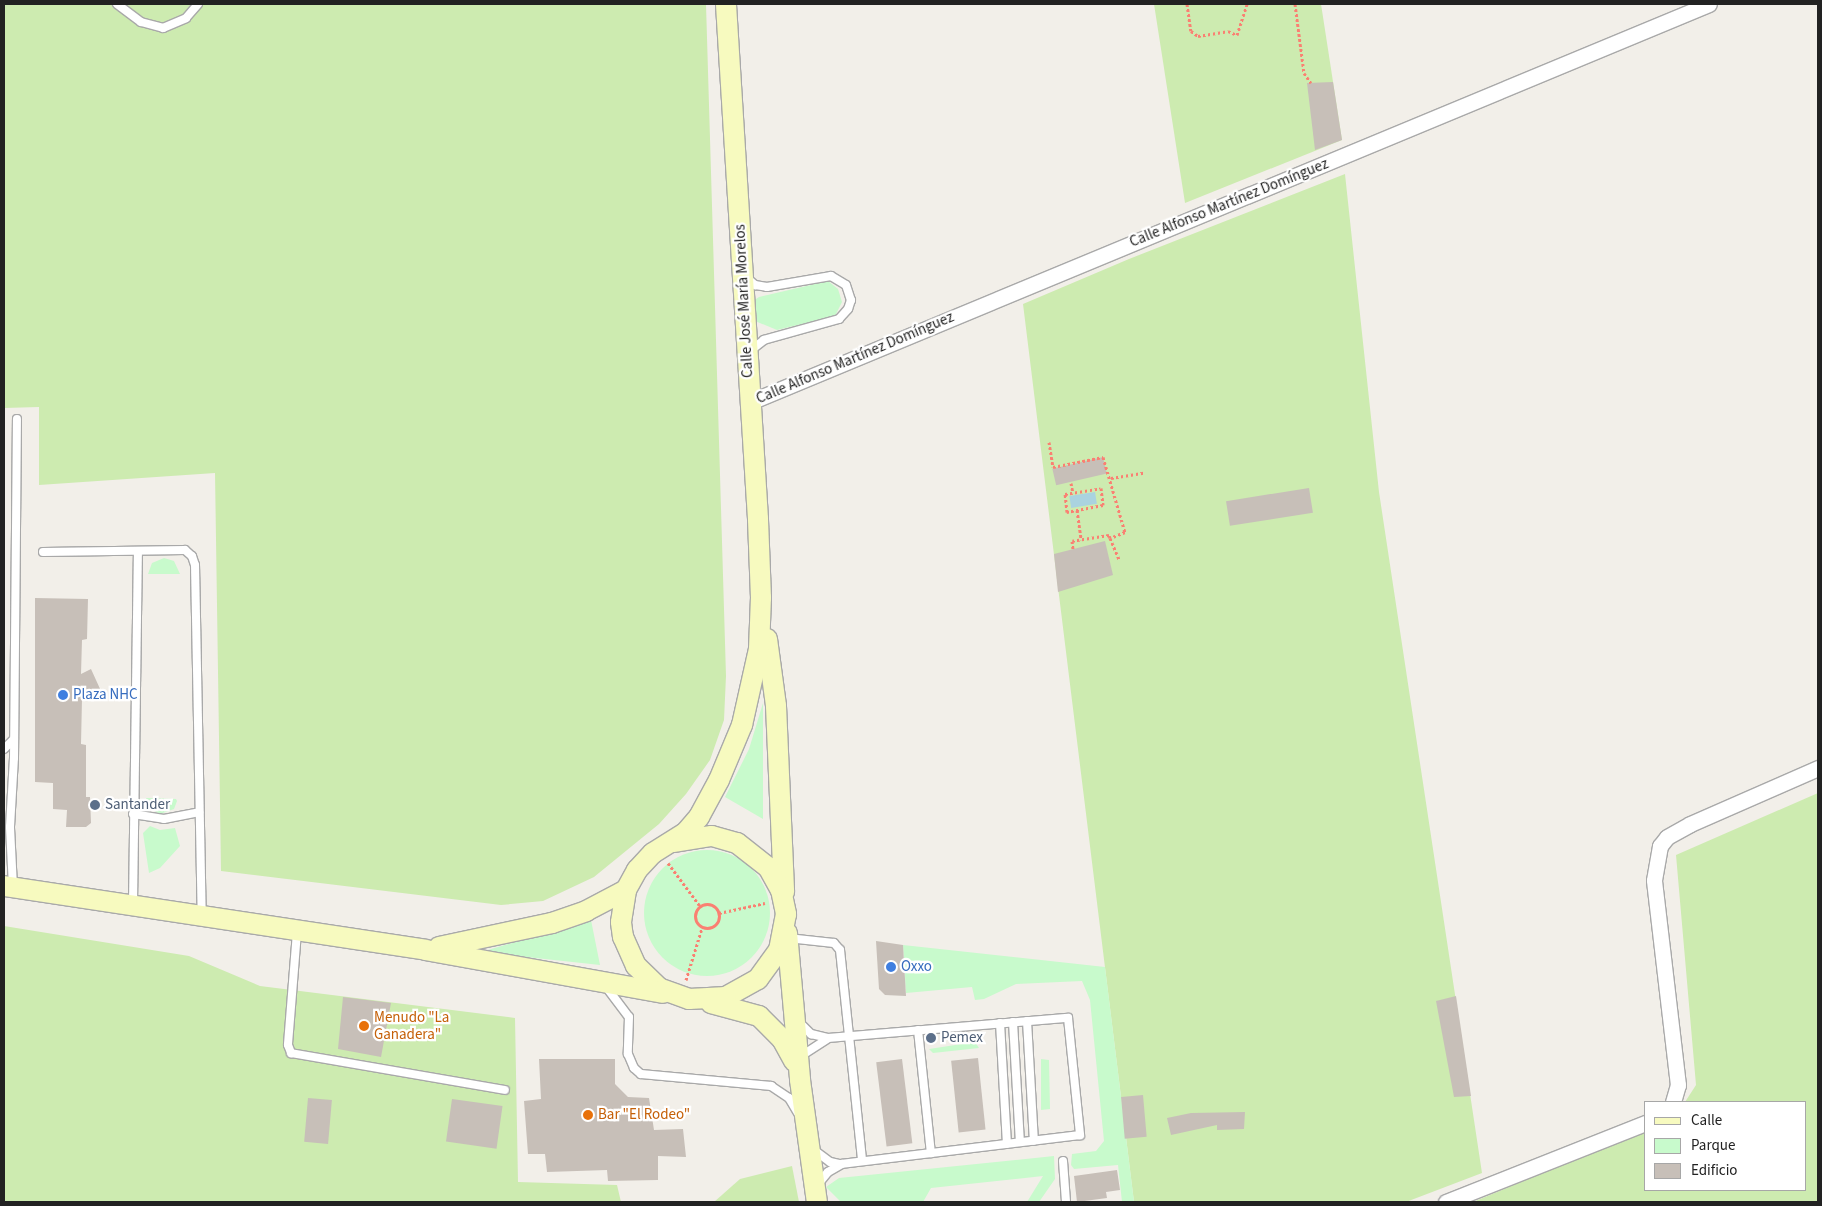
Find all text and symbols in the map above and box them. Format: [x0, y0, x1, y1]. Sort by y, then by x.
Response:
street label: Calle Alfonso Martínez Domínguez [1127, 155, 1331, 251]
street label: Calle José María Morelos [731, 224, 757, 378]
street label: Calle Alfonso Martínez Domínguez [754, 308, 956, 408]
place label: Plaza NHC [73, 686, 138, 704]
marker: Plaza NHC [57, 689, 69, 701]
place label: Santander [105, 796, 170, 814]
marker: Santander [89, 799, 101, 811]
place label: Oxxo [901, 958, 932, 976]
marker: Oxxo [885, 961, 897, 973]
place label: Menudo "La Ganadera" [374, 1008, 449, 1043]
marker: Menudo "La Ganadera" [358, 1020, 370, 1032]
place label: Pemex [941, 1029, 983, 1047]
marker: Pemex [925, 1032, 937, 1044]
legend [1644, 1101, 1807, 1191]
place label: Bar "El Rodeo" [598, 1106, 690, 1124]
marker: Bar "El Rodeo" [582, 1109, 594, 1121]
text: Calle [1691, 1110, 1722, 1131]
text: Parque [1691, 1135, 1735, 1156]
text: Edificio [1691, 1160, 1738, 1181]

